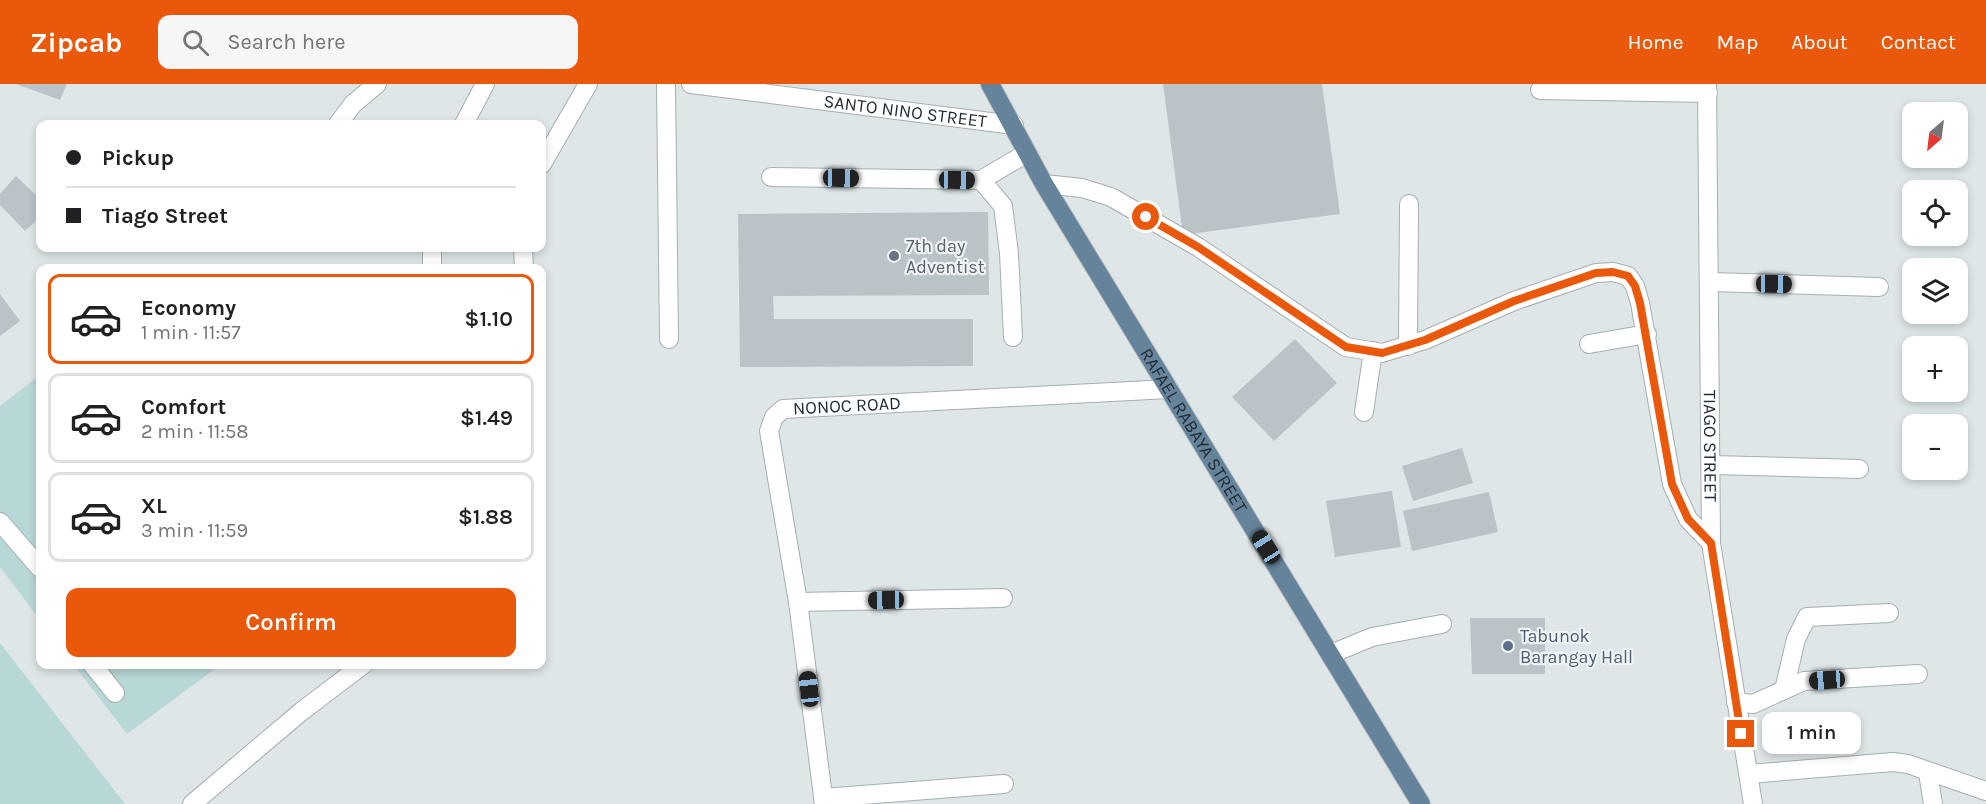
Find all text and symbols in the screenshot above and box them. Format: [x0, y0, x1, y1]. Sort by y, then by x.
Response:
search box [158, 15, 578, 69]
text: Zipcab [30, 26, 122, 59]
icon: search [179, 26, 212, 59]
text: Search here [227, 29, 346, 55]
text: Home [1628, 30, 1684, 54]
text: Map [1717, 30, 1758, 54]
text: About [1791, 30, 1848, 54]
text: Contact [1881, 30, 1956, 54]
street label: SANTO NINO STREET [822, 90, 988, 132]
north arrow [1902, 102, 1968, 168]
map controls [1902, 102, 1968, 480]
text: Pickup [102, 145, 174, 171]
car [823, 169, 859, 187]
car [939, 171, 975, 189]
button: locate [1902, 180, 1968, 246]
text: Tiago Street [102, 203, 228, 229]
route start [1132, 203, 1159, 230]
place label: 7th day Adventist [906, 235, 985, 278]
marker: 7th day Adventist [887, 249, 901, 263]
button: layers [1902, 258, 1968, 324]
car [1756, 275, 1792, 293]
icon: car [69, 292, 123, 346]
text: Economy [141, 295, 236, 321]
text: $1.10 [465, 306, 513, 332]
text: 1 min · 11:57 [141, 321, 241, 344]
button: + [1902, 336, 1968, 402]
street label: RAFAEL RABAYA STREET [1135, 344, 1252, 517]
street label: TIAGO STREET [1699, 390, 1722, 502]
icon: car [69, 391, 123, 445]
street label: NONOC ROAD [792, 392, 901, 419]
text: Comfort [141, 394, 226, 420]
text: $1.49 [460, 405, 513, 431]
button: − [1902, 414, 1968, 480]
text: 2 min · 11:58 [141, 420, 249, 443]
icon: car [69, 490, 123, 544]
text: XL [141, 493, 167, 519]
text: $1.88 [458, 504, 513, 530]
text: 3 min · 11:59 [141, 519, 248, 542]
car [1249, 527, 1283, 567]
button: Confirm [66, 588, 516, 657]
car [868, 591, 904, 609]
place label: Tabunok Barangay Hall [1520, 625, 1633, 668]
marker: Tabunok Barangay Hall [1501, 639, 1515, 653]
car [798, 670, 820, 708]
car [1808, 670, 1846, 690]
callout: 1 min [1762, 713, 1861, 755]
route end [1727, 720, 1754, 747]
text: 1 min [1787, 721, 1836, 744]

